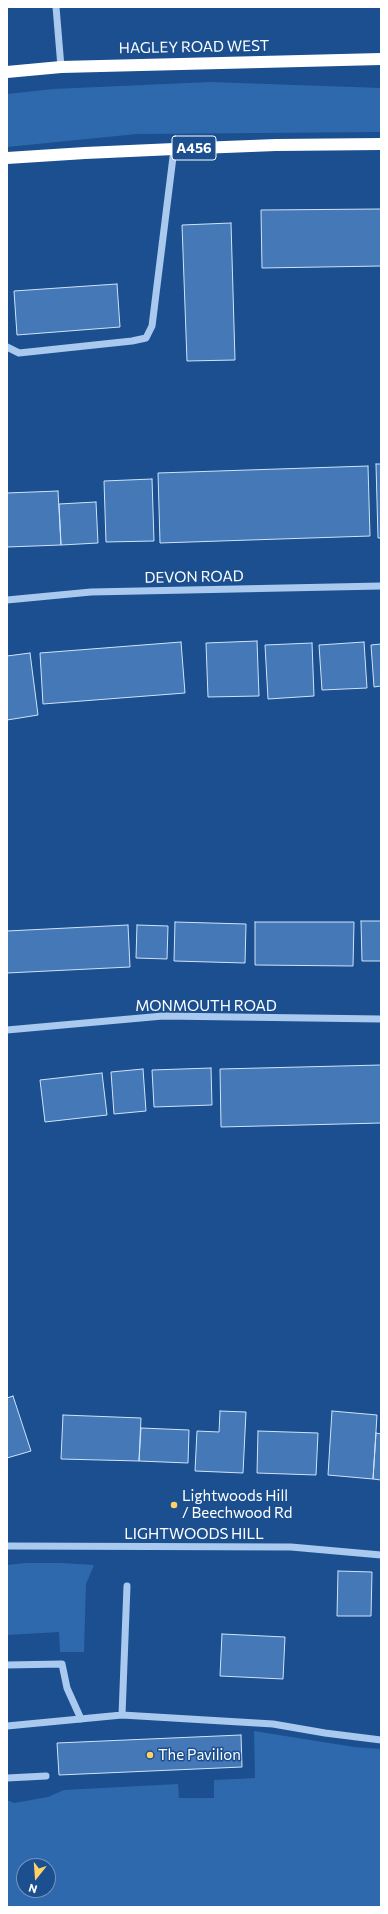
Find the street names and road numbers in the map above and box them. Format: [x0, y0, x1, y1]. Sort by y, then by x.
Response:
street label: HAGLEY ROAD WEST [119, 37, 269, 57]
road number: A456 [172, 136, 216, 160]
street label: DEVON ROAD [144, 567, 244, 587]
street label: MONMOUTH ROAD [135, 997, 277, 1015]
street label: LIGHTWOODS HILL [124, 1525, 264, 1543]

